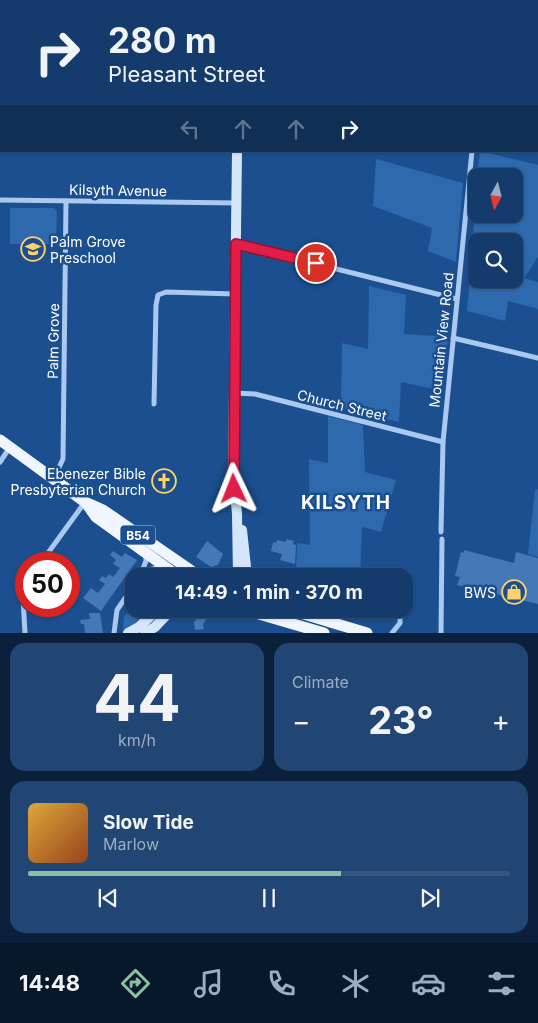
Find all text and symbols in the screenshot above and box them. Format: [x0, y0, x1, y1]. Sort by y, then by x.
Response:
text: 280 m [108, 19, 217, 61]
icon: right [25, 20, 90, 85]
text: Pleasant Street [108, 61, 265, 87]
icon: left [176, 115, 204, 143]
icon: ahead [229, 115, 257, 143]
icon: ahead [282, 115, 310, 143]
icon: right [335, 115, 363, 143]
north arrow [468, 168, 522, 222]
map controls [468, 168, 523, 288]
street label: Kilsyth Avenue [69, 181, 167, 199]
place label: Palm Grove Preschool [50, 233, 126, 266]
button: search [468, 233, 523, 288]
school or university icon: Palm Grove Preschool [20, 236, 46, 262]
pin [295, 242, 337, 284]
icon: arrive [302, 249, 330, 277]
street label: Mountain View Road [425, 272, 457, 408]
street label: Palm Grove [44, 303, 62, 379]
street label: Church Street [296, 386, 389, 424]
position arrow [207, 462, 259, 514]
place label: Ebenezer Bible Presbyterian Church [10, 465, 146, 498]
church icon: Ebenezer Bible Presbyterian Church [151, 468, 177, 494]
district label: KILSYTH [301, 491, 391, 514]
road number: B54 [120, 526, 156, 544]
speed limit sign: 50 [15, 552, 80, 617]
shop icon: BWS [501, 579, 527, 605]
text: 14:49 · 1 min · 370 m [175, 581, 363, 604]
place label: BWS [464, 584, 496, 601]
text: 44 [93, 658, 181, 737]
text: Climate [292, 672, 349, 692]
text: 23° [368, 697, 434, 743]
text: − [292, 704, 311, 738]
text: + [491, 704, 510, 738]
text: km/h [118, 730, 156, 750]
text: Slow Tide [103, 811, 194, 834]
text: Marlow [103, 834, 159, 854]
icon: previous [94, 884, 122, 912]
icon: pause [255, 884, 283, 912]
icon: next [416, 884, 444, 912]
icon: directions [118, 966, 153, 1001]
icon: music [191, 966, 226, 1001]
icon: phone [264, 966, 299, 1001]
icon: climate [338, 966, 373, 1001]
icon: car [411, 966, 446, 1001]
icon: filters [484, 966, 519, 1001]
text: 14:48 [19, 970, 80, 996]

